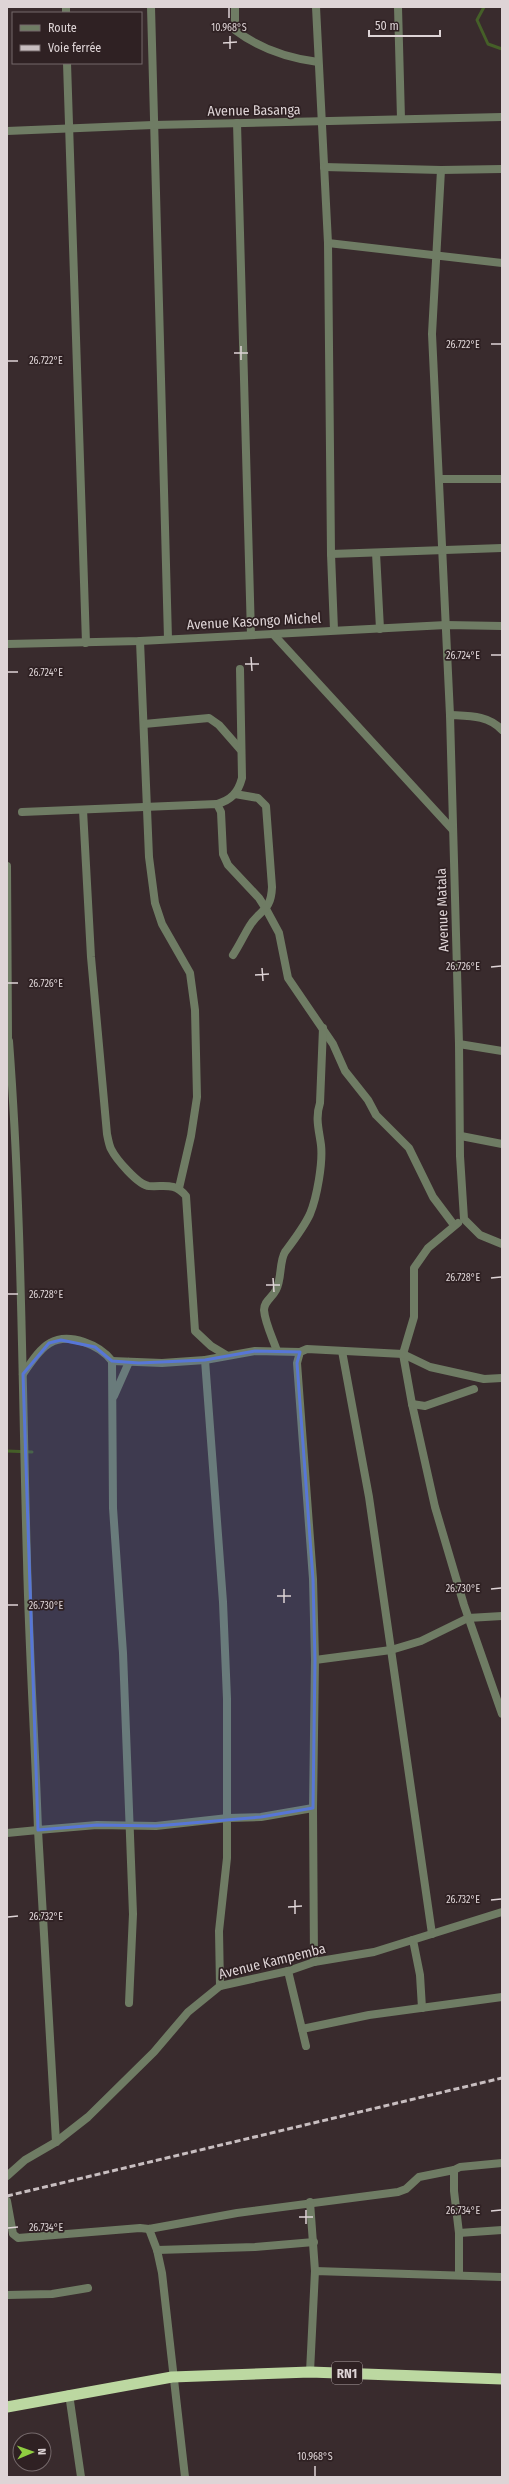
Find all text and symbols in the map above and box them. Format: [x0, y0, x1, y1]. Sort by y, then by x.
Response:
legend [12, 12, 142, 64]
scale bar [369, 12, 440, 38]
text: 50 m [375, 19, 399, 33]
text: Route [48, 21, 77, 35]
text: 10.968°S [211, 22, 247, 34]
text: Voie ferrée [48, 41, 101, 55]
street label: Avenue Basanga [207, 101, 301, 120]
text: 26.722°E [446, 339, 480, 351]
text: 26.722°E [29, 355, 63, 367]
street label: Avenue Kasongo Michel [186, 609, 322, 634]
text: 26.724°E [446, 650, 480, 662]
text: 26.724°E [29, 667, 63, 679]
street label: Avenue Matala [433, 868, 452, 952]
text: 26.726°E [446, 961, 480, 973]
text: 26.726°E [29, 978, 63, 990]
text: 26.728°E [446, 1272, 480, 1284]
text: 26.728°E [29, 1289, 63, 1301]
text: 26.730°E [446, 1583, 481, 1595]
text: 26.730°E [29, 1600, 64, 1612]
text: 26.732°E [446, 1894, 480, 1906]
text: 26.732°E [29, 1911, 63, 1923]
street label: Avenue Kampemba [217, 1940, 327, 1983]
text: 26.734°E [446, 2205, 480, 2217]
text: 26.734°E [29, 2222, 63, 2234]
road number: RN1 [332, 2362, 362, 2384]
north arrow [12, 2432, 52, 2472]
text: N [35, 2448, 48, 2455]
text: 10.968°S [297, 2451, 333, 2463]

